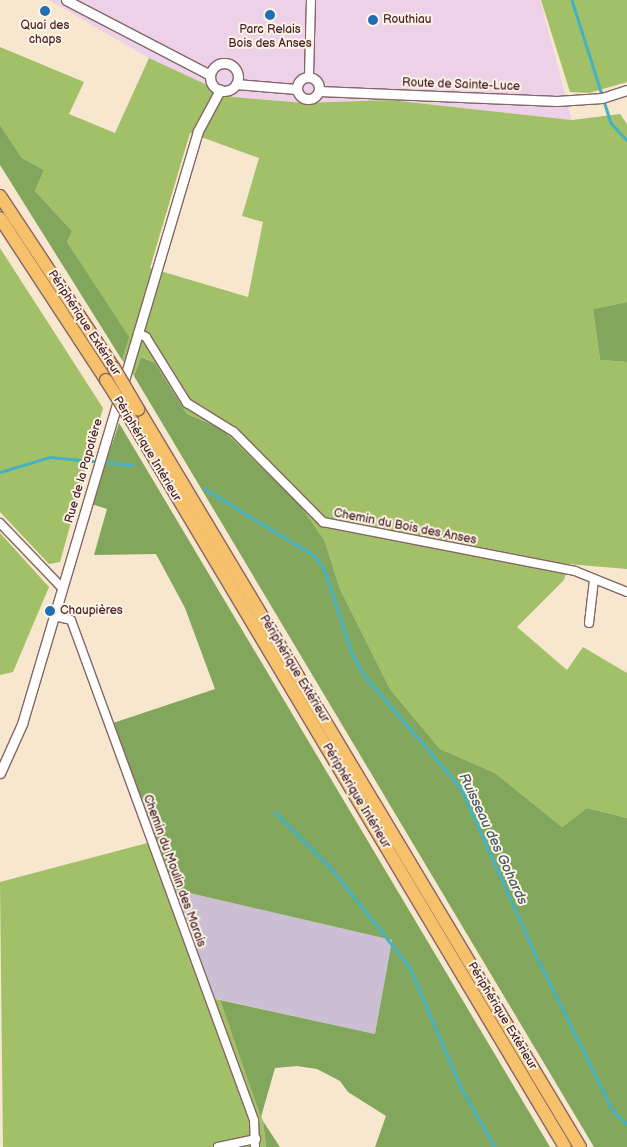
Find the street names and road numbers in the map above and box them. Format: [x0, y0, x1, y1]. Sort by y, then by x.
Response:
street label: Route de Sainte-Luce [402, 76, 520, 94]
street label: Périphérique Extérieur [45, 268, 123, 378]
street label: Périphérique Intérieur [110, 394, 184, 504]
street label: Rue de la Papotière [62, 417, 106, 525]
street label: Chemin du Bois des Anses [332, 506, 478, 548]
street label: Périphérique Extérieur [256, 613, 332, 725]
street label: Périphérique Intérieur [319, 741, 393, 851]
street label: Chemin du Moulin des Marais [140, 793, 208, 949]
street label: Périphérique Extérieur [464, 960, 540, 1072]

